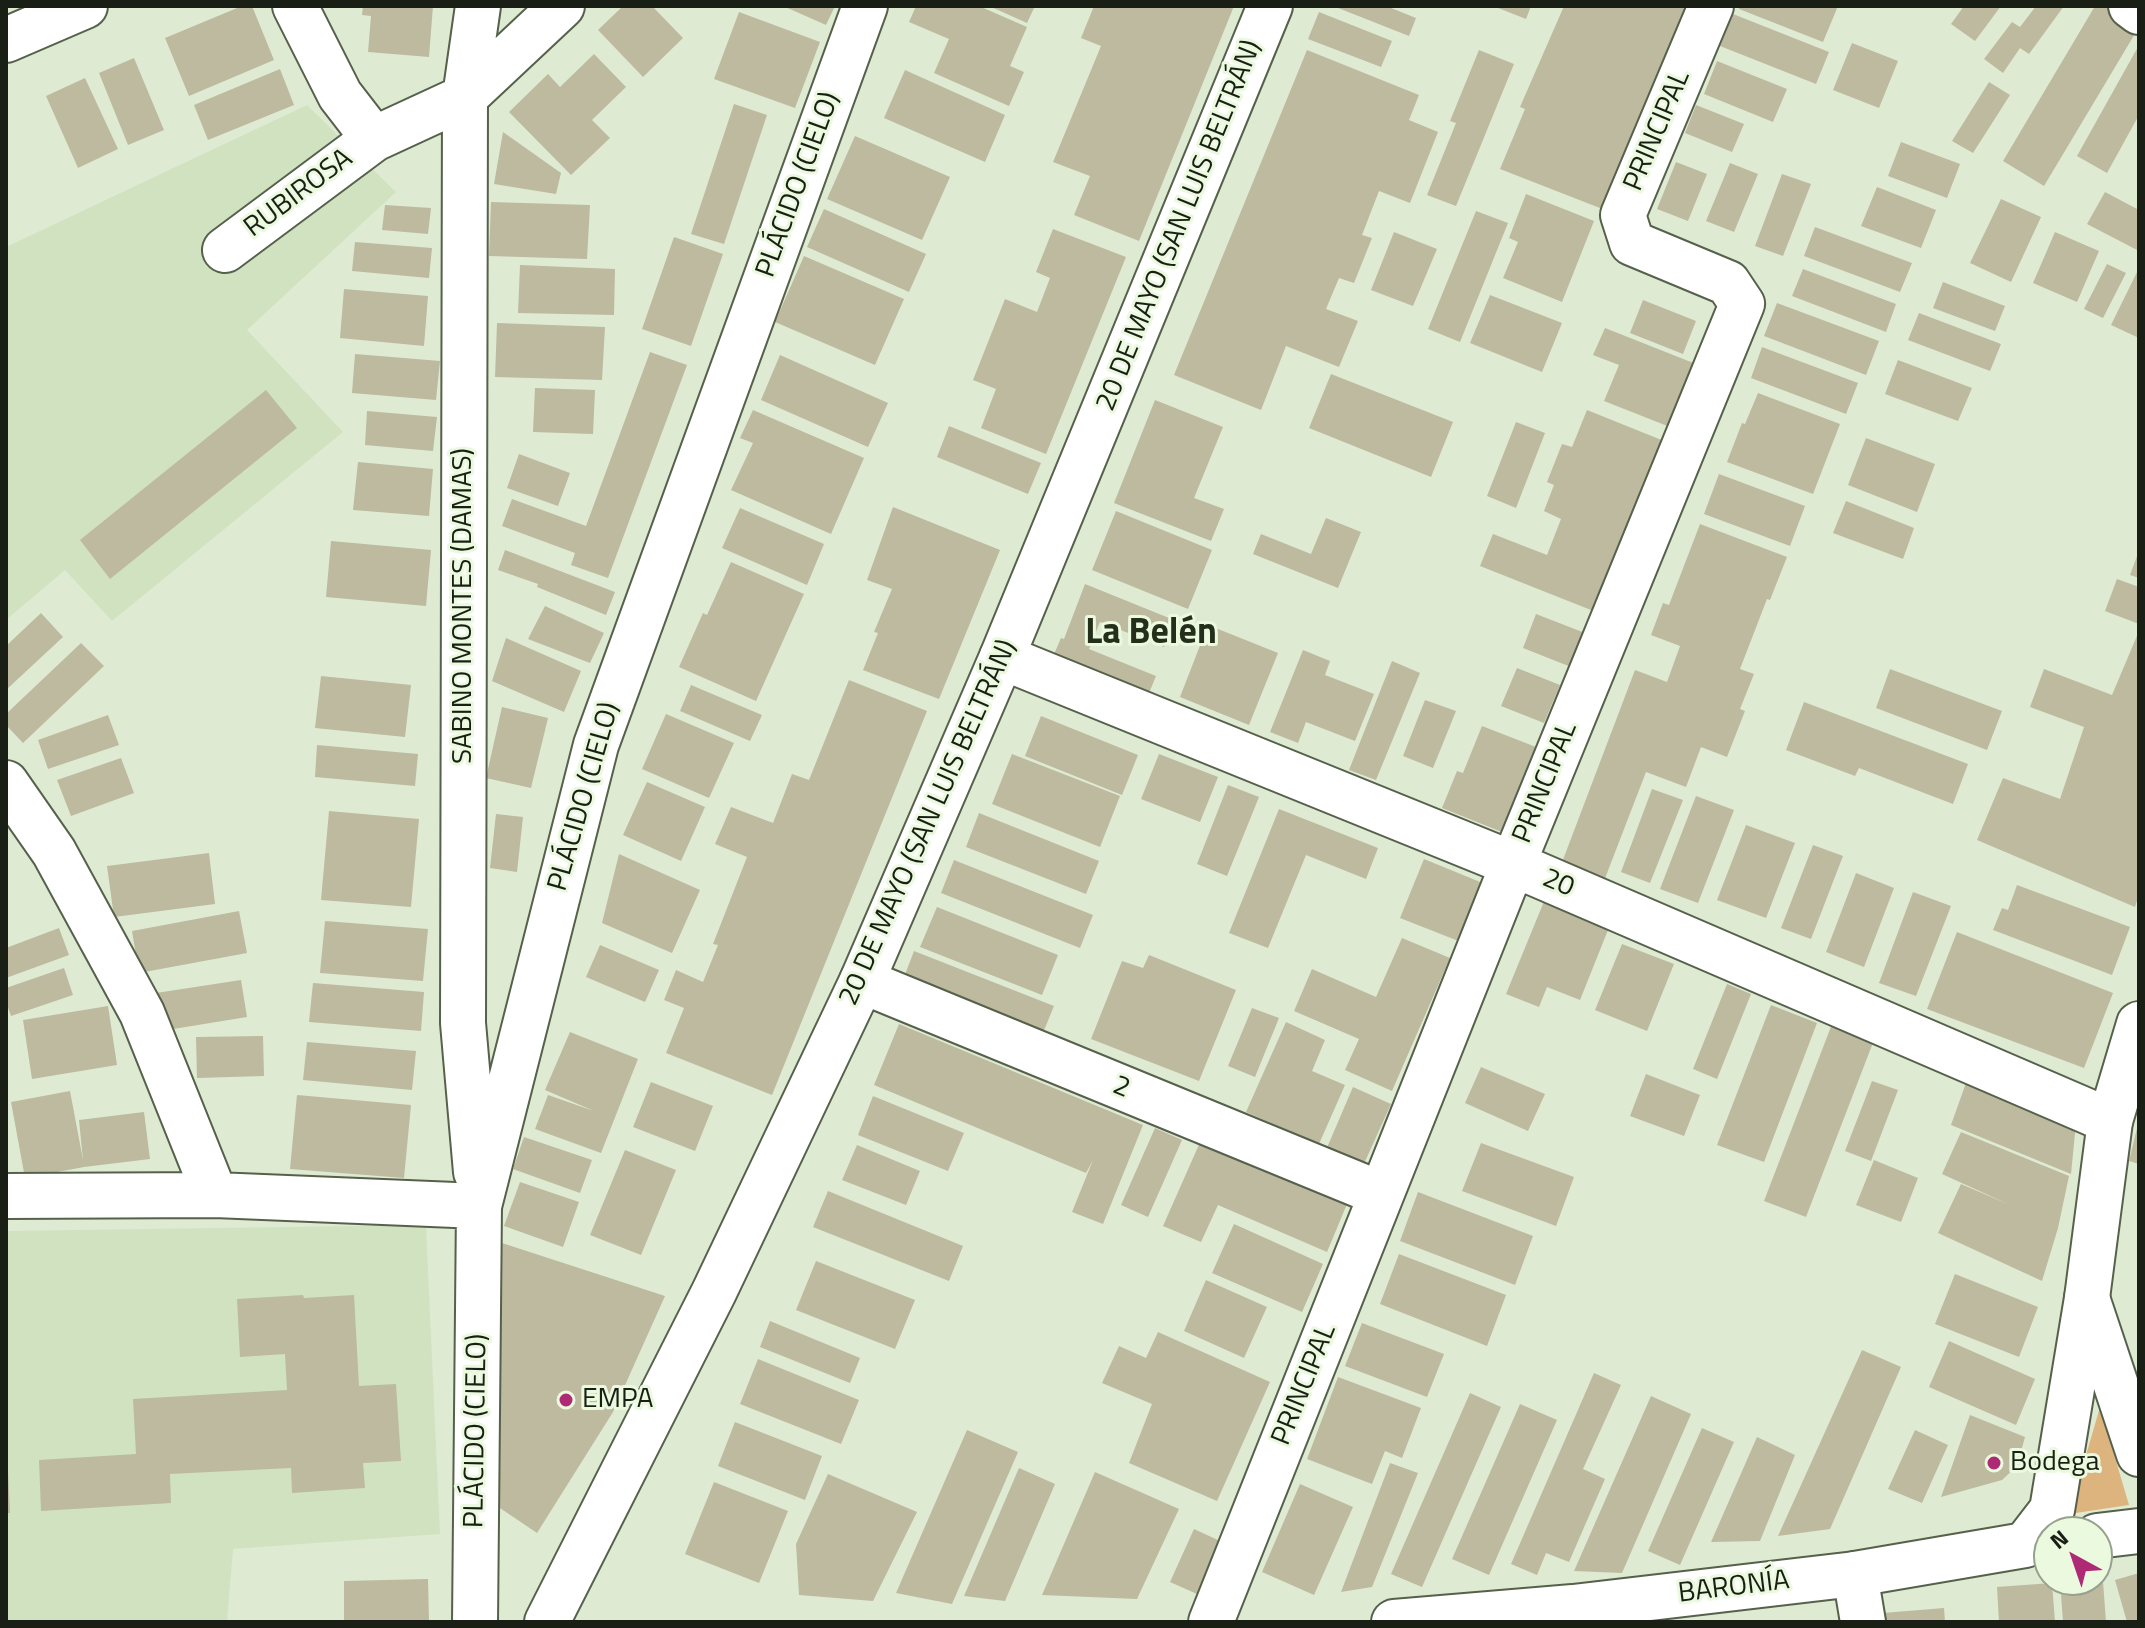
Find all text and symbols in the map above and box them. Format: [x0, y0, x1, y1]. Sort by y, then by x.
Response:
street label: 20 DE MAYO (SAN LUIS BELTRÁN) [1090, 36, 1270, 416]
street label: PRINCIPAL [1618, 66, 1698, 196]
street label: PLÁCIDO (CIELO) [750, 88, 848, 282]
street label: RUBIROSA [238, 142, 360, 246]
street label: SABINO MONTES (DAMAS) [447, 448, 481, 764]
district label: La Belén [1085, 612, 1217, 656]
street label: 20 DE MAYO (SAN LUIS BELTRÁN) [833, 635, 1025, 1011]
street label: PLÁCIDO (CIELO) [542, 699, 628, 895]
street label: PRINCIPAL [1507, 718, 1585, 848]
street label: 20 [1537, 862, 1579, 906]
street label: 2 [1107, 1069, 1135, 1107]
street label: PRINCIPAL [1266, 1320, 1344, 1450]
street label: PLÁCIDO (CIELO) [459, 1334, 495, 1528]
place label: EMPA [582, 1383, 653, 1417]
marker: EMPA [557, 1391, 575, 1409]
place label: Bodega [2010, 1446, 2099, 1480]
marker: Bodega [1985, 1454, 2003, 1472]
north arrow [2033, 1516, 2113, 1596]
text: N [2042, 1521, 2076, 1557]
street label: BARONÍA [1676, 1565, 1792, 1611]

